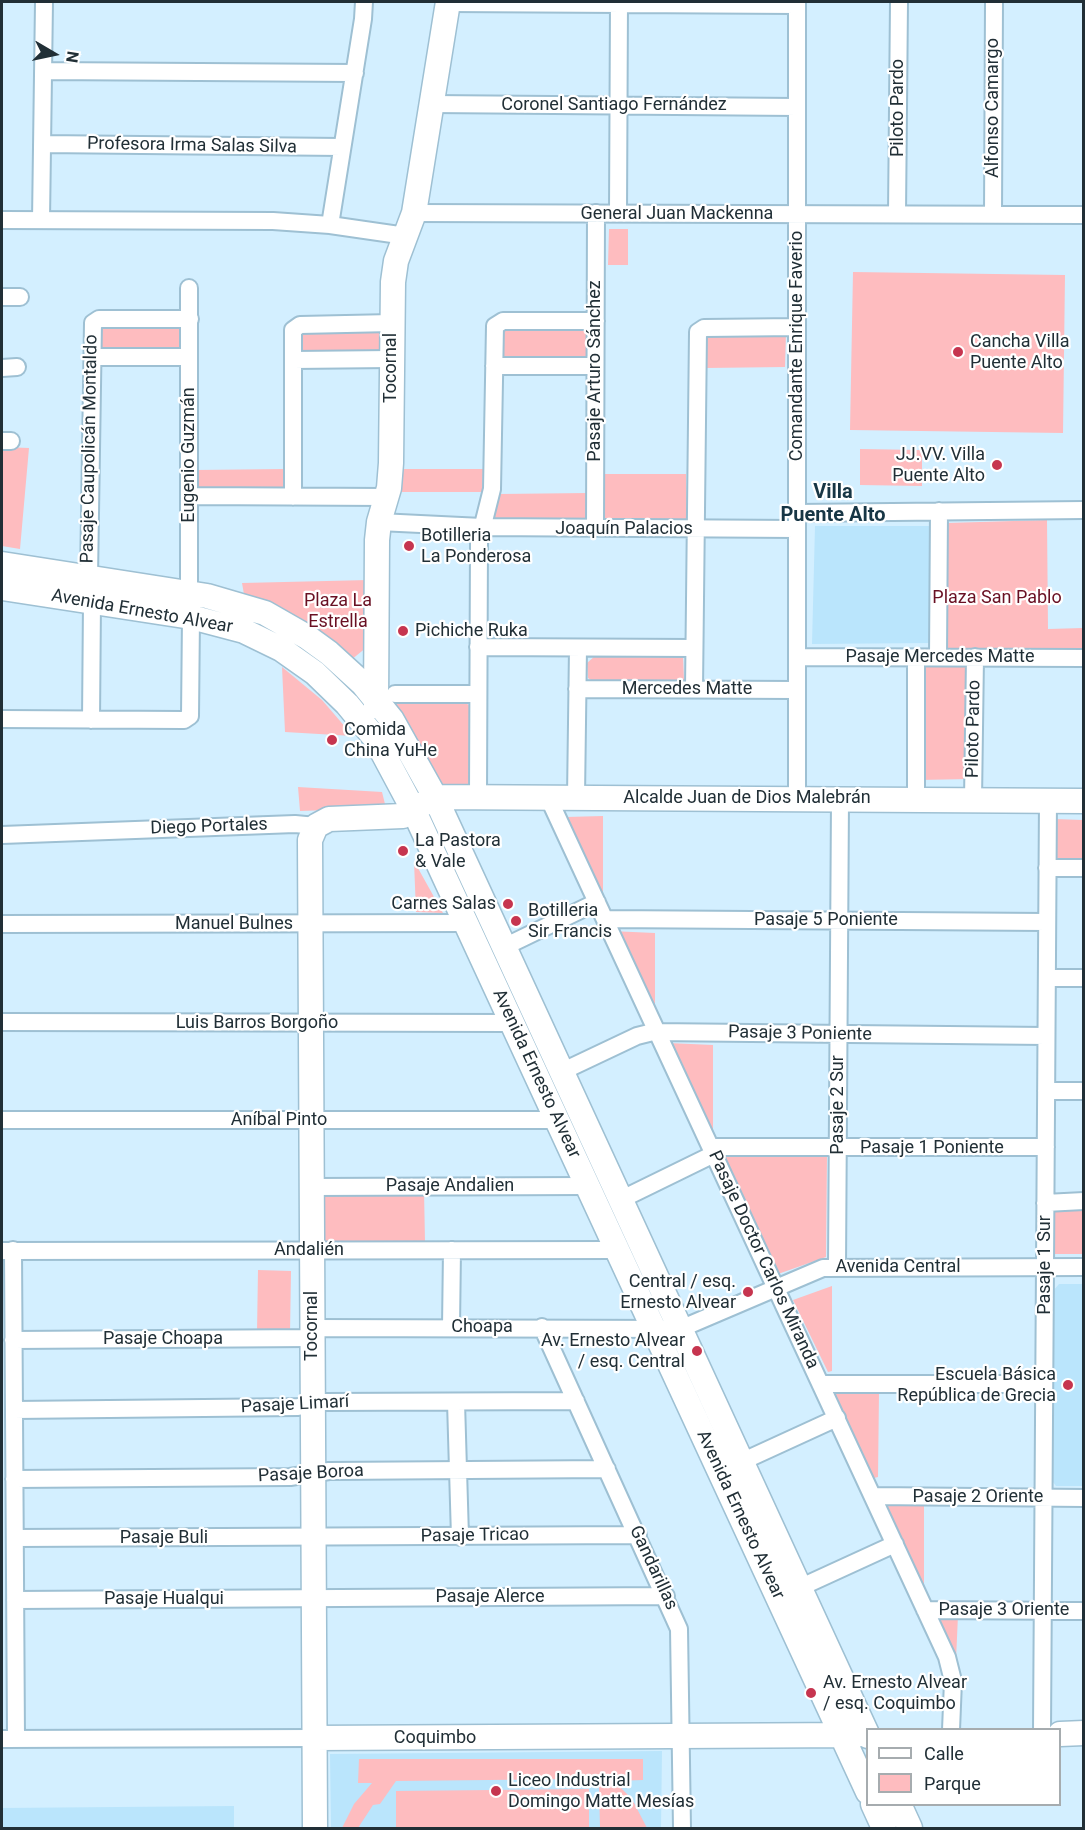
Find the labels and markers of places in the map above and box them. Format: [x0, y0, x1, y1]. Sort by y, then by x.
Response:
place label: Cancha Villa Puente Alto [970, 331, 1069, 374]
marker: Cancha Villa Puente Alto [951, 345, 965, 359]
place label: JJ.VV. Villa Puente Alto [892, 444, 985, 486]
marker: JJ.VV. Villa Puente Alto [990, 458, 1004, 472]
place label: Botilleria La Ponderosa [421, 525, 531, 568]
marker: Botilleria La Ponderosa [402, 539, 416, 553]
place label: Pichiche Ruka [415, 620, 528, 642]
marker: Pichiche Ruka [396, 624, 410, 638]
place label: Comida China YuHe [344, 719, 437, 762]
marker: Comida China YuHe [325, 733, 339, 747]
place label: La Pastora & Vale [415, 830, 501, 872]
marker: La Pastora & Vale [396, 844, 410, 858]
place label: Carnes Salas [391, 893, 496, 915]
marker: Carnes Salas [501, 897, 515, 911]
place label: Botilleria Sir Francis [528, 900, 612, 942]
marker: Botilleria Sir Francis [509, 914, 523, 928]
place label: Central / esq. Ernesto Alvear [620, 1271, 736, 1314]
marker: Central / esq. Ernesto Alvear [741, 1285, 755, 1299]
place label: Av. Ernesto Alvear / esq. Central [541, 1330, 685, 1372]
marker: Av. Ernesto Alvear / esq. Central [690, 1344, 704, 1358]
place label: Escuela Básica República de Grecia [897, 1364, 1056, 1406]
marker: Escuela Básica República de Grecia [1061, 1378, 1075, 1392]
place label: Av. Ernesto Alvear / esq. Coquimbo [823, 1672, 967, 1714]
marker: Av. Ernesto Alvear / esq. Coquimbo [804, 1686, 818, 1700]
place label: Liceo Industrial Domingo Matte Mesías [508, 1770, 694, 1812]
marker: Liceo Industrial Domingo Matte Mesías [489, 1784, 503, 1798]

